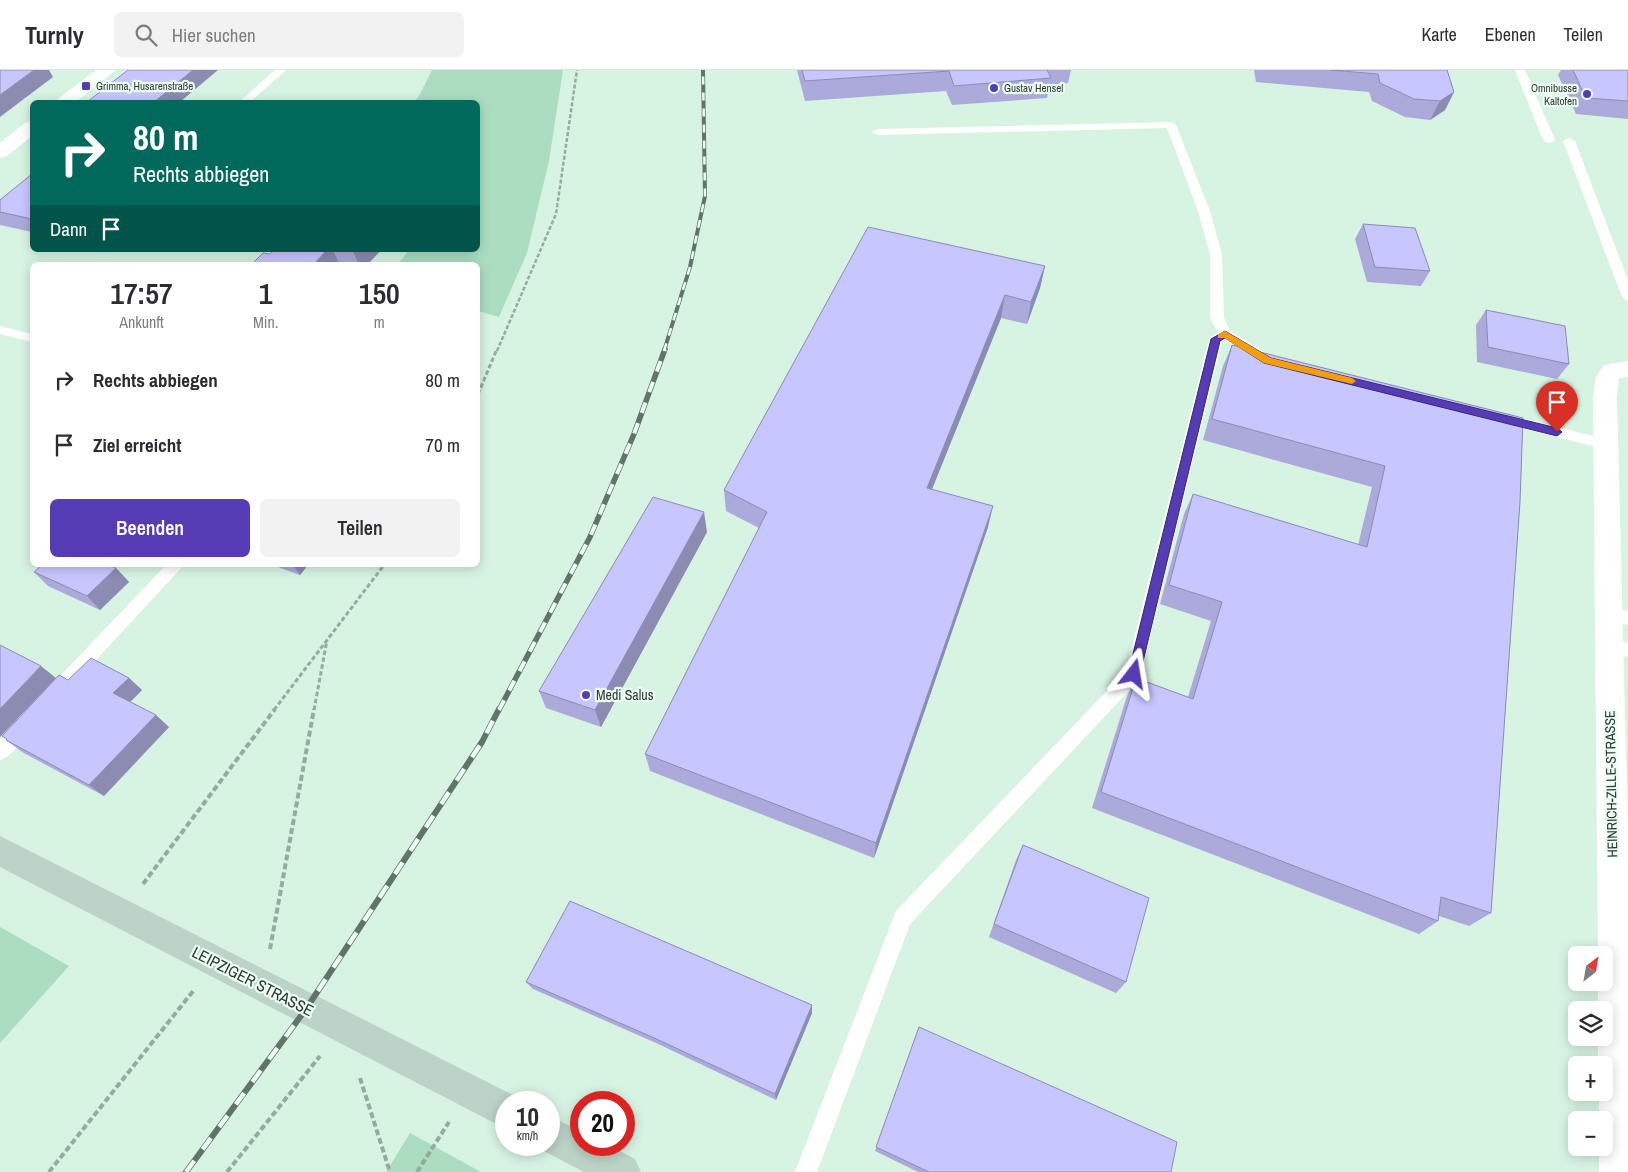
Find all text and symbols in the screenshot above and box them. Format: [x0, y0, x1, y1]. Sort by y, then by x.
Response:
search box [114, 12, 464, 57]
text: Turnly [25, 19, 84, 51]
icon: search [132, 21, 160, 49]
text: Hier suchen [172, 22, 256, 48]
text: Karte [1421, 22, 1457, 47]
text: Ebenen [1485, 22, 1536, 47]
text: Teilen [1564, 22, 1603, 47]
place label: Grimma, Husarenstraße [96, 79, 193, 93]
marker: Grimma, Husarenstraße [80, 80, 92, 92]
place label: Gustav Hensel [1004, 81, 1063, 95]
place label: Omnibusse Kaltofen [1531, 81, 1577, 108]
marker: Gustav Hensel [988, 82, 1000, 94]
marker: Omnibusse Kaltofen [1581, 88, 1593, 100]
text: 80 m [133, 114, 198, 161]
icon: right [50, 120, 115, 185]
text: Rechts abbiegen [133, 159, 269, 189]
icon: arrive [97, 215, 125, 243]
text: Dann [50, 216, 87, 242]
text: 17:57 [110, 273, 173, 313]
text: 1 [259, 273, 273, 313]
text: 150 [359, 273, 400, 313]
text: Ankunft [119, 311, 164, 333]
text: Min. [253, 311, 278, 333]
text: m [374, 311, 385, 333]
icon: right [50, 366, 78, 394]
text: Rechts abbiegen [93, 367, 218, 393]
text: 80 m [425, 367, 460, 393]
pin [1536, 381, 1578, 432]
icon: arrive [1543, 388, 1571, 416]
icon: arrive [50, 431, 78, 459]
text: Ziel erreicht [93, 432, 181, 458]
text: 70 m [425, 432, 460, 458]
button: Beenden [50, 499, 250, 557]
button: Teilen [260, 499, 460, 557]
position arrow [1107, 647, 1159, 699]
place label: Medi Salus [596, 686, 654, 704]
marker: Medi Salus [580, 689, 592, 701]
street label: HEINRICH-ZILLE-STRASSE [1601, 710, 1621, 858]
street label: LEIPZIGER STRASSE [189, 941, 317, 1021]
north arrow [1568, 946, 1612, 991]
map controls [1568, 946, 1613, 1156]
button: layers [1568, 1001, 1613, 1046]
button: + [1568, 1056, 1613, 1101]
speed limit sign: 20 [570, 1091, 635, 1156]
text: 10 [516, 1100, 539, 1134]
button: − [1568, 1111, 1613, 1156]
text: km/h [517, 1128, 538, 1144]

